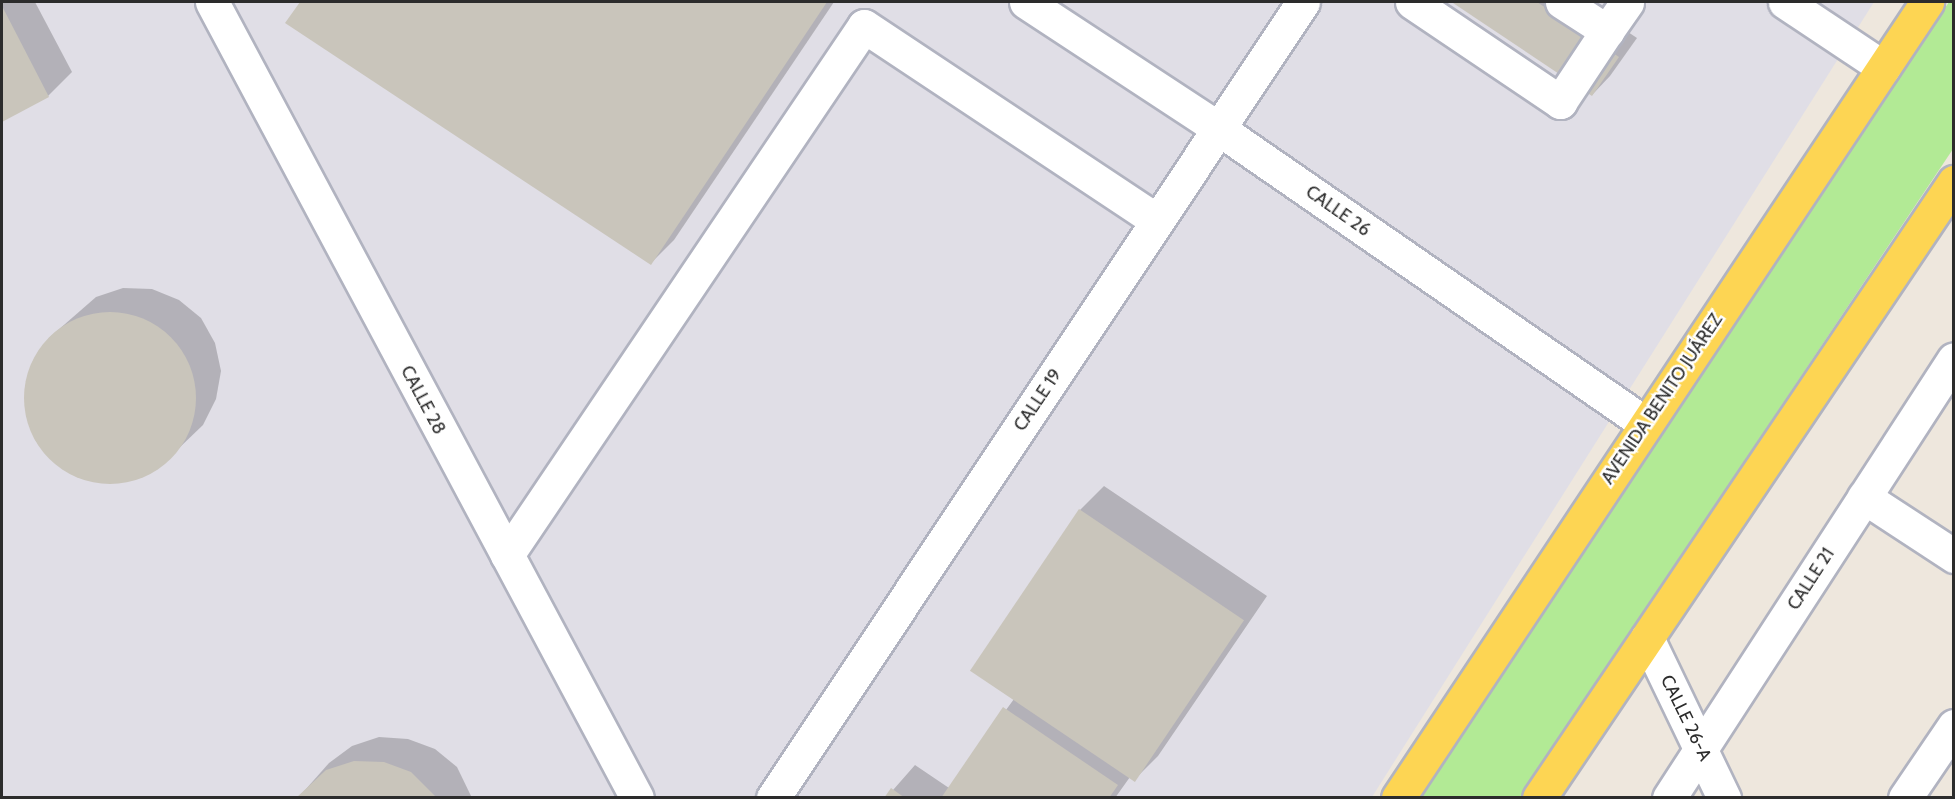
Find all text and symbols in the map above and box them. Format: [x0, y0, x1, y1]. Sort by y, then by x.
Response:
street label: CALLE 26 [1302, 181, 1374, 241]
street label: AVENIDA BENITO JUÁREZ [1597, 310, 1727, 488]
street label: CALLE 28 [396, 362, 450, 438]
street label: CALLE 19 [1009, 365, 1067, 435]
street label: CALLE 21 [1783, 544, 1839, 614]
street label: CALLE 26-A [1656, 672, 1716, 764]

